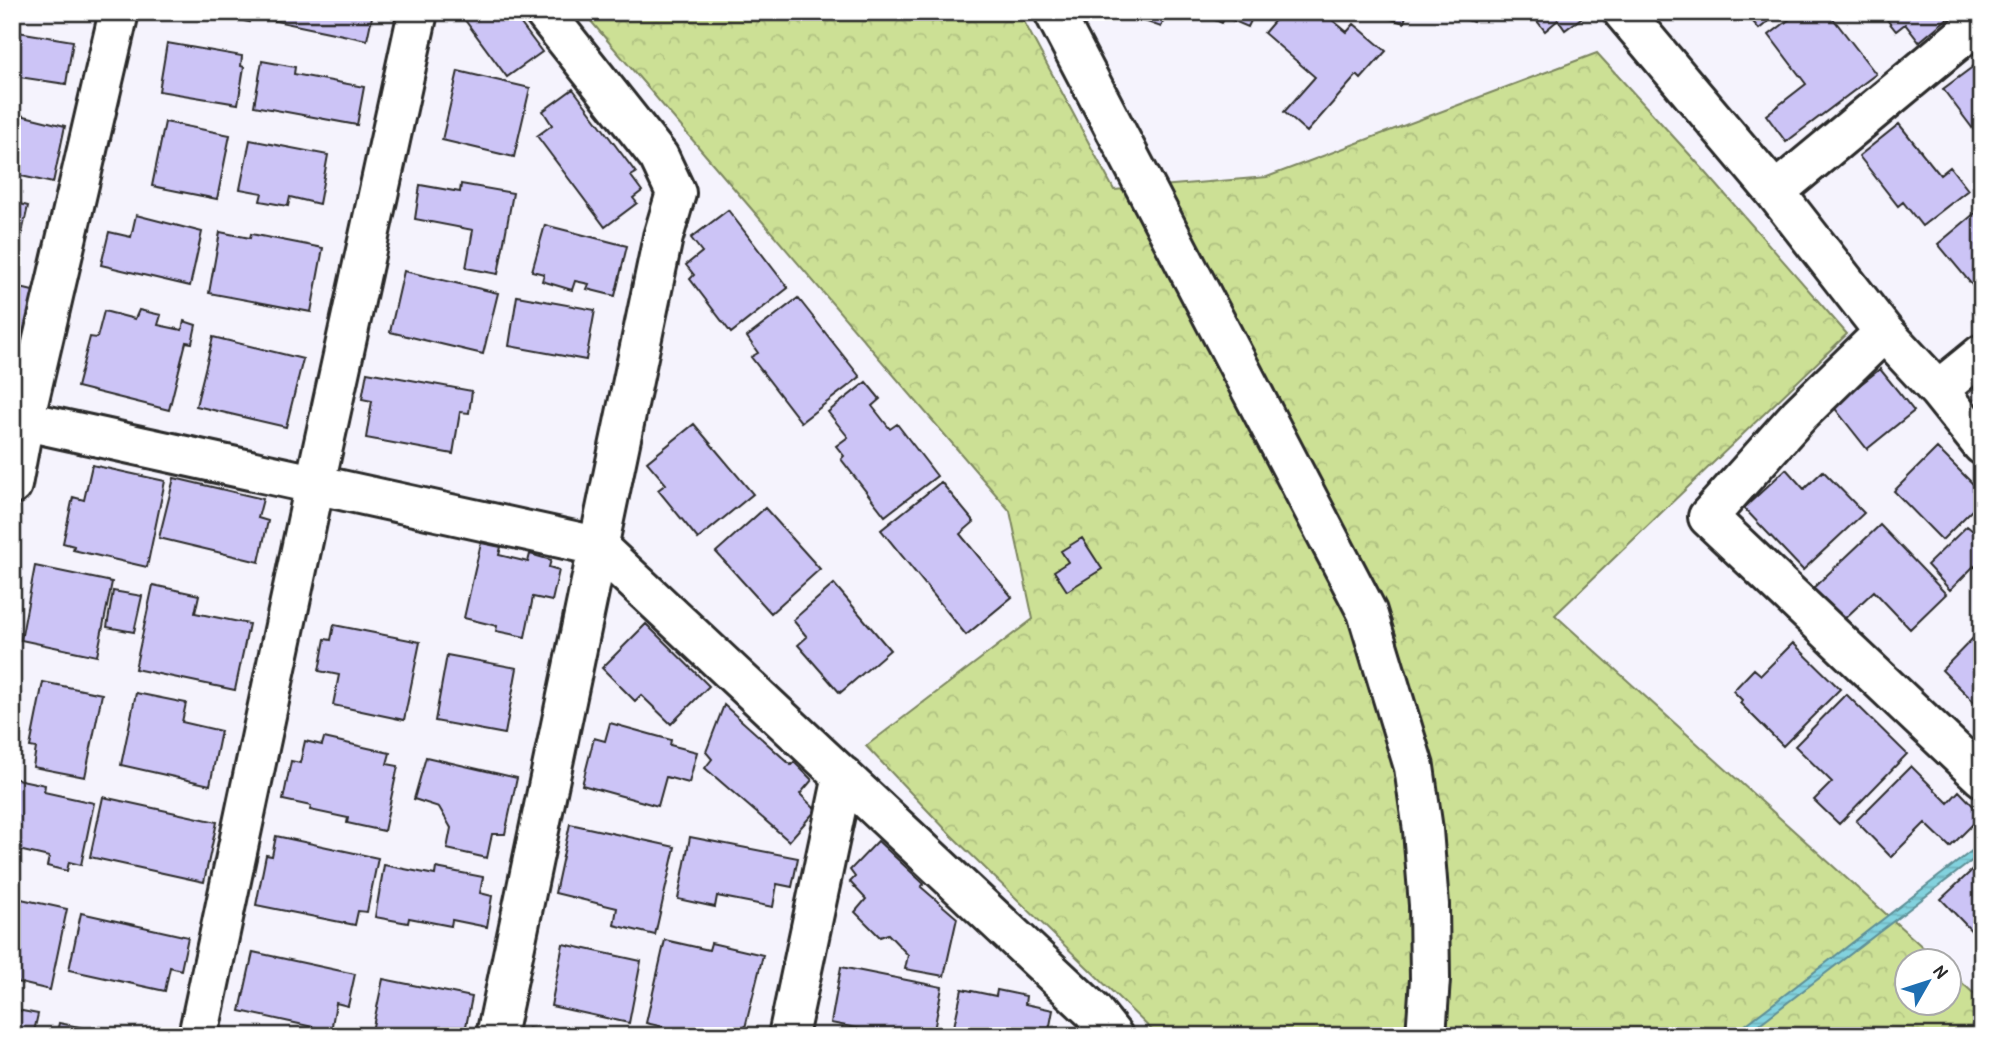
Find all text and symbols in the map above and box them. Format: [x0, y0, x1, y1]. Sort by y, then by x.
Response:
north arrow [1892, 946, 1962, 1016]
text: N [1928, 959, 1954, 983]

